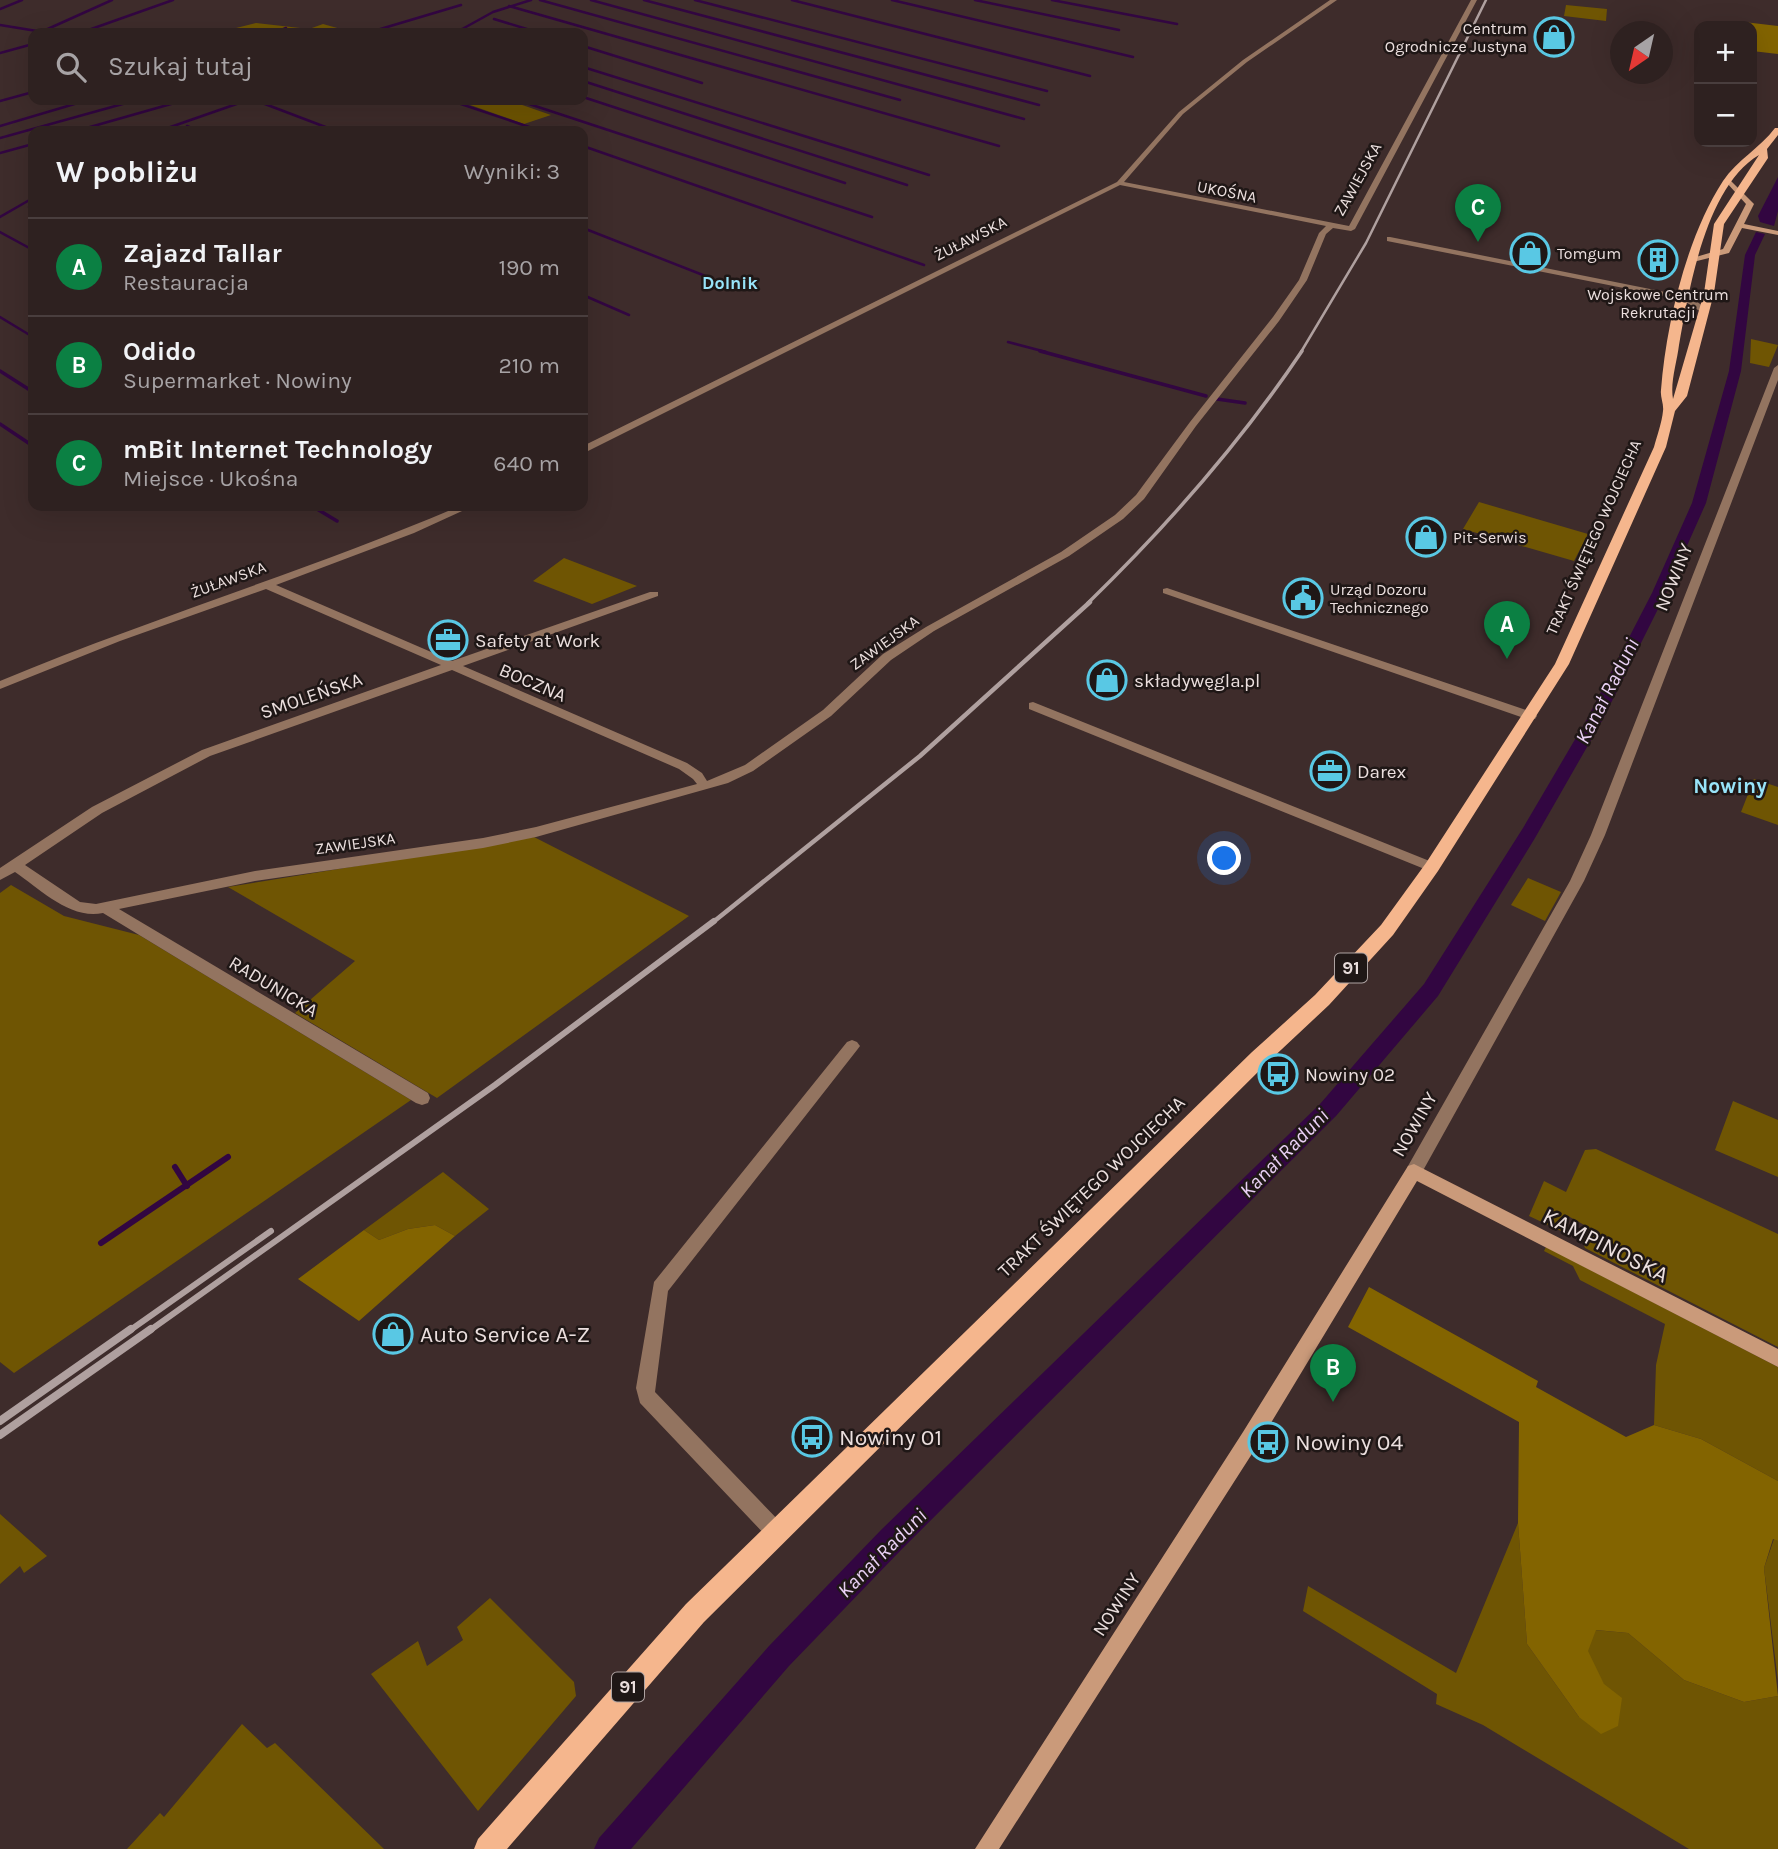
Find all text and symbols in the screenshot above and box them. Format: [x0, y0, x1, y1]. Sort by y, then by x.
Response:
shop icon: Centrum Ogrodnicze Justyna [1533, 16, 1575, 58]
place label: Centrum Ogrodnicze Justyna [1385, 19, 1527, 56]
north arrow [1610, 21, 1673, 84]
map controls [1694, 21, 1757, 147]
button: + [1694, 21, 1757, 84]
search box [28, 28, 588, 105]
icon: search [52, 48, 90, 86]
text: Szukaj tutaj [108, 51, 253, 82]
button: − [1694, 84, 1757, 147]
street label: ZAWIEJSKA [1329, 139, 1385, 219]
text: W pobliżu [56, 154, 198, 190]
text: Wyniki: 3 [464, 158, 560, 185]
street label: UKOŚNA [1195, 176, 1258, 207]
pin: C [1455, 184, 1501, 242]
street label: ŻUŁAWSKA [931, 212, 1010, 265]
shop icon: Tomgum [1509, 232, 1551, 274]
text: Zajazd Tallar [123, 238, 282, 269]
building icon: Wojskowe Centrum Rekrutacji [1637, 239, 1679, 281]
place label: Tomgum [1557, 244, 1621, 263]
text: A [72, 254, 86, 281]
text: 190 m [498, 254, 560, 281]
text: Restauracja [123, 269, 249, 296]
district label: Dolnik [702, 272, 758, 294]
place label: Wojskowe Centrum Rekrutacji [1587, 285, 1729, 322]
text: Odido [123, 336, 196, 367]
text: B [72, 352, 86, 379]
text: 210 m [498, 352, 560, 379]
text: Supermarket · Nowiny [123, 367, 352, 394]
text: mBit Internet Technology [123, 434, 432, 465]
street label: TRAKT ŚWIĘTEGO WOJCIECHA [1542, 437, 1645, 638]
text: C [72, 450, 86, 477]
text: 640 m [493, 450, 560, 477]
text: Miejsce · Ukośna [123, 465, 298, 492]
shop icon: Pit-Serwis [1405, 516, 1447, 558]
place label: Pit-Serwis [1453, 528, 1527, 547]
street label: NOWINY [1650, 540, 1698, 614]
street label: ŻUŁAWSKA [188, 557, 269, 602]
public building icon: Urząd Dozoru Technicznego [1282, 577, 1324, 619]
place label: Urząd Dozoru Technicznego [1330, 580, 1429, 617]
pin: A [1484, 601, 1530, 659]
street label: ZAWIEJSKA [846, 611, 923, 674]
office icon: Safety at Work [427, 619, 469, 661]
place label: Safety at Work [475, 630, 600, 652]
water label: Kanał Raduni [1570, 634, 1644, 748]
street label: BOCZNA [496, 659, 570, 707]
shop icon: składywęgla.pl [1086, 659, 1128, 701]
street label: SMOLEŃSKA [257, 667, 365, 724]
place label: składywęgla.pl [1134, 670, 1260, 692]
office icon: Darex [1309, 750, 1351, 792]
place label: Darex [1357, 761, 1407, 783]
district label: Nowiny [1693, 774, 1767, 798]
street label: ZAWIEJSKA [314, 828, 397, 859]
your location [1207, 841, 1241, 875]
street label: RADUNICKA [225, 952, 322, 1022]
road number: 91 [1335, 953, 1367, 982]
bus stop icon: Nowiny 02 [1257, 1053, 1299, 1095]
place label: Nowiny 02 [1305, 1064, 1395, 1086]
street label: NOWINY [1388, 1088, 1442, 1161]
street label: TRAKT ŚWIĘTEGO WOJCIECHA [993, 1091, 1190, 1282]
water label: Kanał Raduni [1235, 1103, 1334, 1202]
street label: KAMPINOSKA [1538, 1202, 1673, 1289]
shop icon: Auto Service A-Z [372, 1313, 414, 1355]
place label: Auto Service A-Z [420, 1321, 590, 1348]
pin: B [1310, 1344, 1356, 1402]
bus stop icon: Nowiny 01 [791, 1416, 833, 1458]
bus stop icon: Nowiny 04 [1247, 1421, 1289, 1463]
place label: Nowiny 01 [839, 1424, 942, 1451]
place label: Nowiny 04 [1295, 1429, 1404, 1456]
water label: Kanał Raduni [833, 1503, 932, 1602]
street label: NOWINY [1088, 1568, 1146, 1640]
road number: 91 [612, 1672, 644, 1702]

